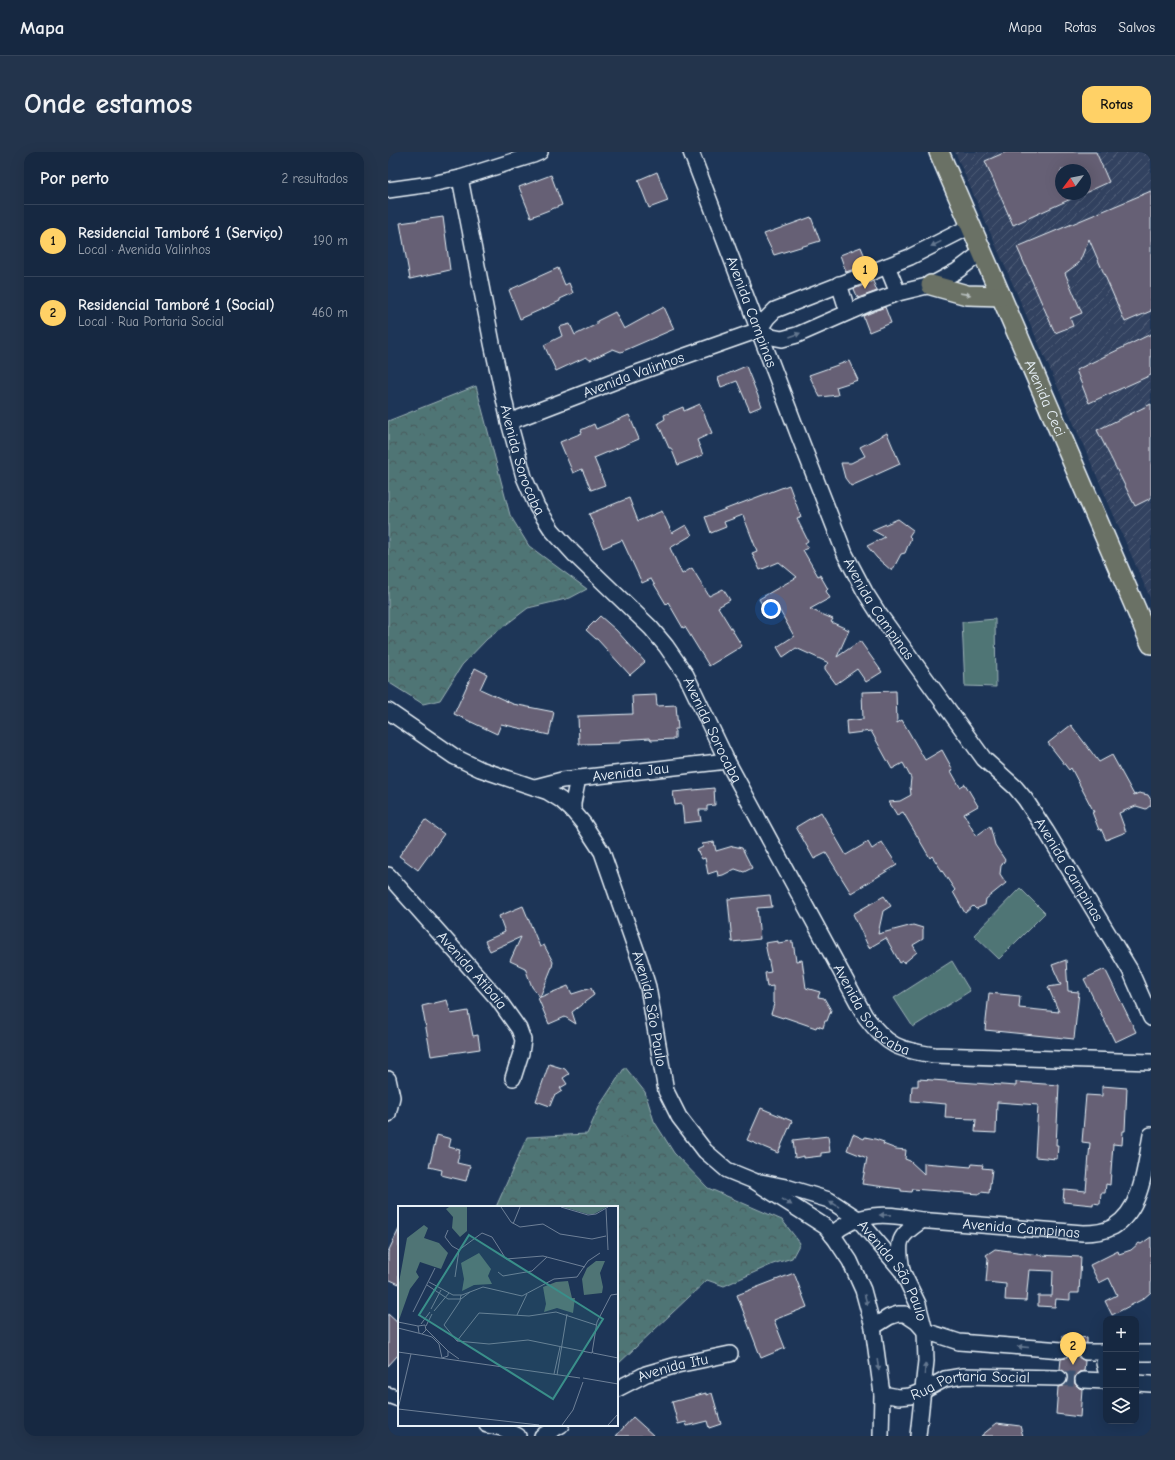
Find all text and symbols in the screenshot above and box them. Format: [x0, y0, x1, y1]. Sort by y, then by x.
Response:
text: Mapa [20, 17, 65, 39]
text: Mapa [1009, 19, 1042, 36]
text: Rotas [1064, 19, 1096, 36]
text: Salvos [1118, 19, 1155, 36]
button: Rotas [1082, 86, 1151, 123]
text: Onde estamos [24, 88, 192, 120]
north arrow [1055, 164, 1091, 200]
text: Por perto [40, 169, 109, 188]
text: 2 resultados [281, 171, 348, 186]
text: Residencial Tamboré 1 (Serviço) [78, 224, 283, 242]
text: 1 [50, 233, 56, 248]
text: 190 m [313, 233, 348, 248]
one-way arrow [930, 241, 941, 247]
text: Local · Avenida Valinhos [78, 242, 210, 257]
street label: Avenida Campinas [722, 254, 781, 370]
pin: 1 [852, 256, 878, 289]
one-way arrow [959, 291, 972, 297]
text: Residencial Tamboré 1 (Social) [78, 296, 275, 314]
text: 2 [50, 305, 56, 320]
text: 460 m [312, 305, 348, 320]
text: Local · Rua Portaria Social [78, 314, 224, 329]
one-way arrow [790, 331, 802, 337]
street label: Avenida Valinhos [580, 348, 686, 402]
street label: Avenida Ceci [1021, 357, 1070, 439]
street label: Avenida Sorocaba [497, 403, 549, 519]
street label: Avenida Campinas [840, 555, 918, 663]
your location [761, 599, 781, 619]
street label: Avenida Sorocaba [679, 674, 746, 786]
street label: Avenida Jau [591, 759, 670, 785]
street label: Avenida Campinas [1031, 814, 1107, 924]
street label: Avenida Atibaia [433, 927, 511, 1013]
street label: Avenida São Paulo [628, 949, 671, 1068]
street label: Avenida Sorocaba [830, 961, 912, 1059]
one-way arrow [782, 1198, 792, 1206]
one-way arrow [828, 1200, 840, 1207]
inset map [398, 1206, 618, 1426]
one-way arrow [878, 1212, 891, 1218]
street label: Avenida Campinas [962, 1215, 1081, 1242]
street label: Avenida São Paulo [854, 1216, 931, 1323]
one-way arrow [863, 1294, 869, 1306]
map controls [1103, 1316, 1139, 1424]
button: + [1103, 1316, 1139, 1352]
pin: 2 [1060, 1332, 1086, 1365]
one-way arrow [1017, 1344, 1029, 1350]
street label: Avenida Itu [634, 1350, 709, 1386]
button: − [1103, 1352, 1139, 1388]
one-way arrow [875, 1359, 881, 1371]
one-way arrow [922, 1363, 929, 1376]
street label: Rua Portaria Social [908, 1367, 1030, 1404]
button: layers [1103, 1388, 1139, 1424]

